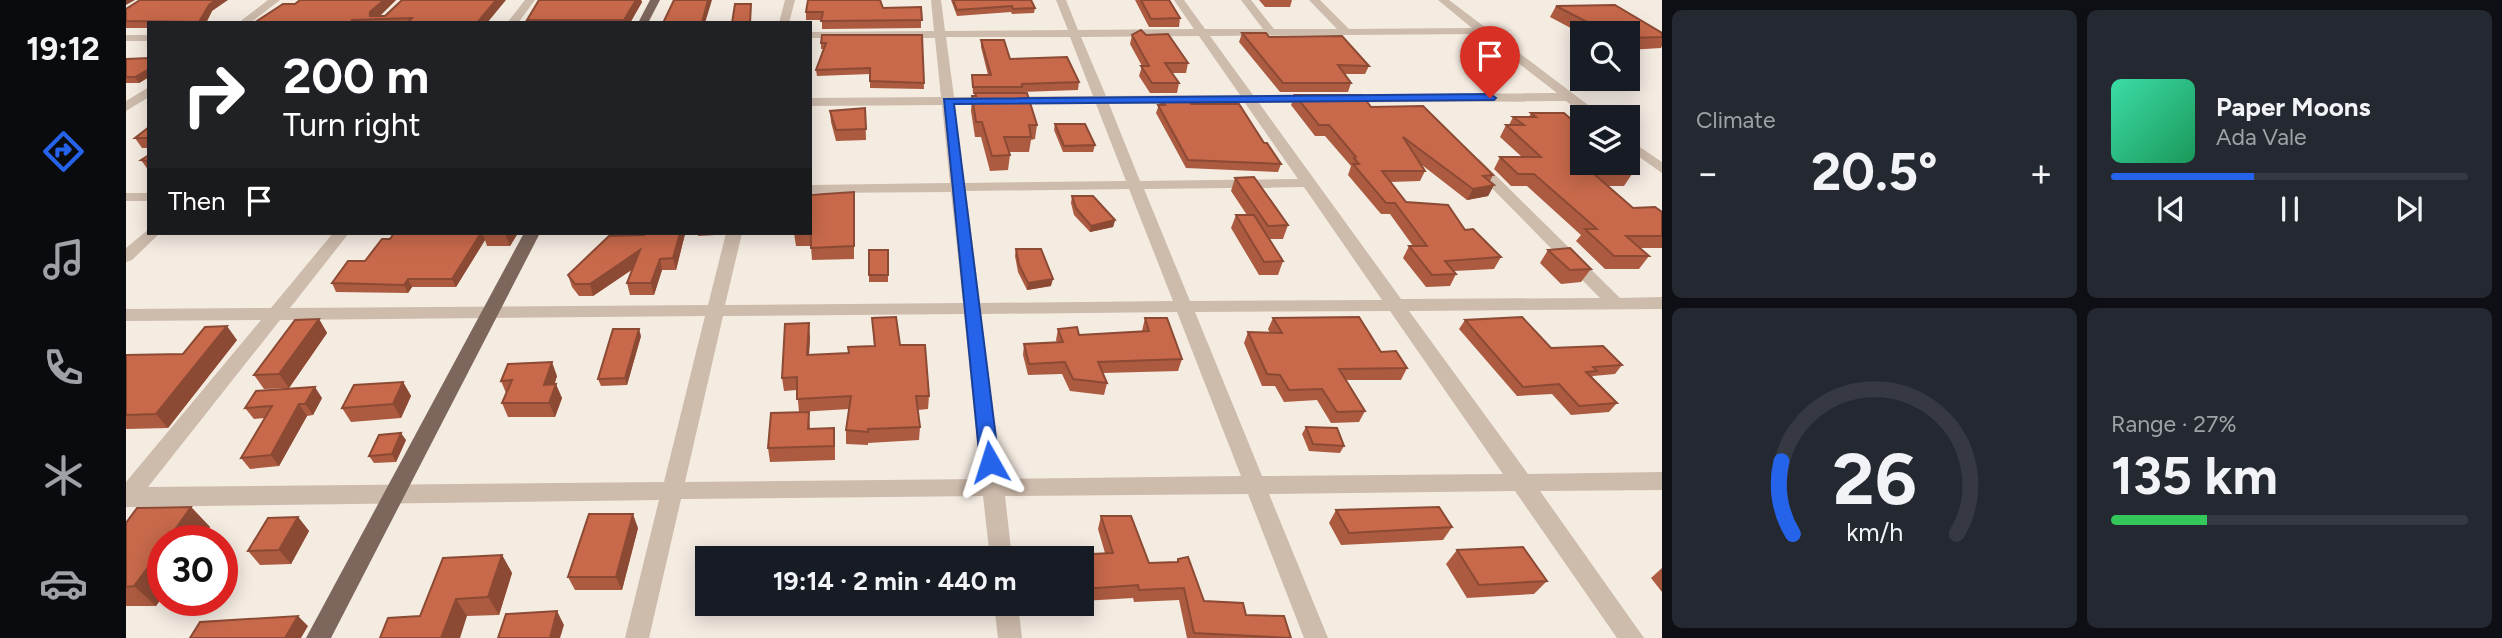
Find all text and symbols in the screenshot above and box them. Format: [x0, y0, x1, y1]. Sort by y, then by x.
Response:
map controls [1570, 21, 1640, 175]
button: search [1570, 21, 1640, 91]
pin [1460, 26, 1520, 98]
text: 19:12 [26, 30, 100, 68]
icon: arrive [1471, 37, 1509, 75]
text: 200 m [283, 46, 429, 105]
icon: right [168, 49, 259, 140]
text: Paper Moons [2216, 91, 2371, 123]
button: layers [1570, 105, 1640, 175]
text: Turn right [283, 106, 421, 144]
text: Climate [1696, 106, 1775, 134]
text: Ada Vale [2216, 123, 2307, 151]
icon: directions [39, 127, 88, 176]
text: 20.5° [1811, 141, 1938, 203]
text: − [1696, 150, 1720, 196]
text: + [2029, 150, 2053, 196]
icon: arrive [240, 182, 278, 220]
text: Then [168, 185, 226, 217]
icon: previous [2152, 190, 2190, 228]
icon: pause [2271, 190, 2309, 228]
icon: next [2390, 190, 2428, 228]
icon: music [39, 235, 88, 284]
icon: phone [39, 343, 88, 392]
text: Range · 27% [2111, 410, 2237, 438]
position arrow [953, 425, 1027, 499]
text: 26 [1832, 435, 1917, 522]
text: 135 km [2111, 445, 2278, 507]
icon: climate [39, 451, 88, 500]
text: km/h [1846, 517, 1903, 547]
speed limit sign: 30 [147, 525, 238, 616]
icon: car [39, 559, 88, 608]
text: 19:14 · 2 min · 440 m [773, 565, 1016, 597]

